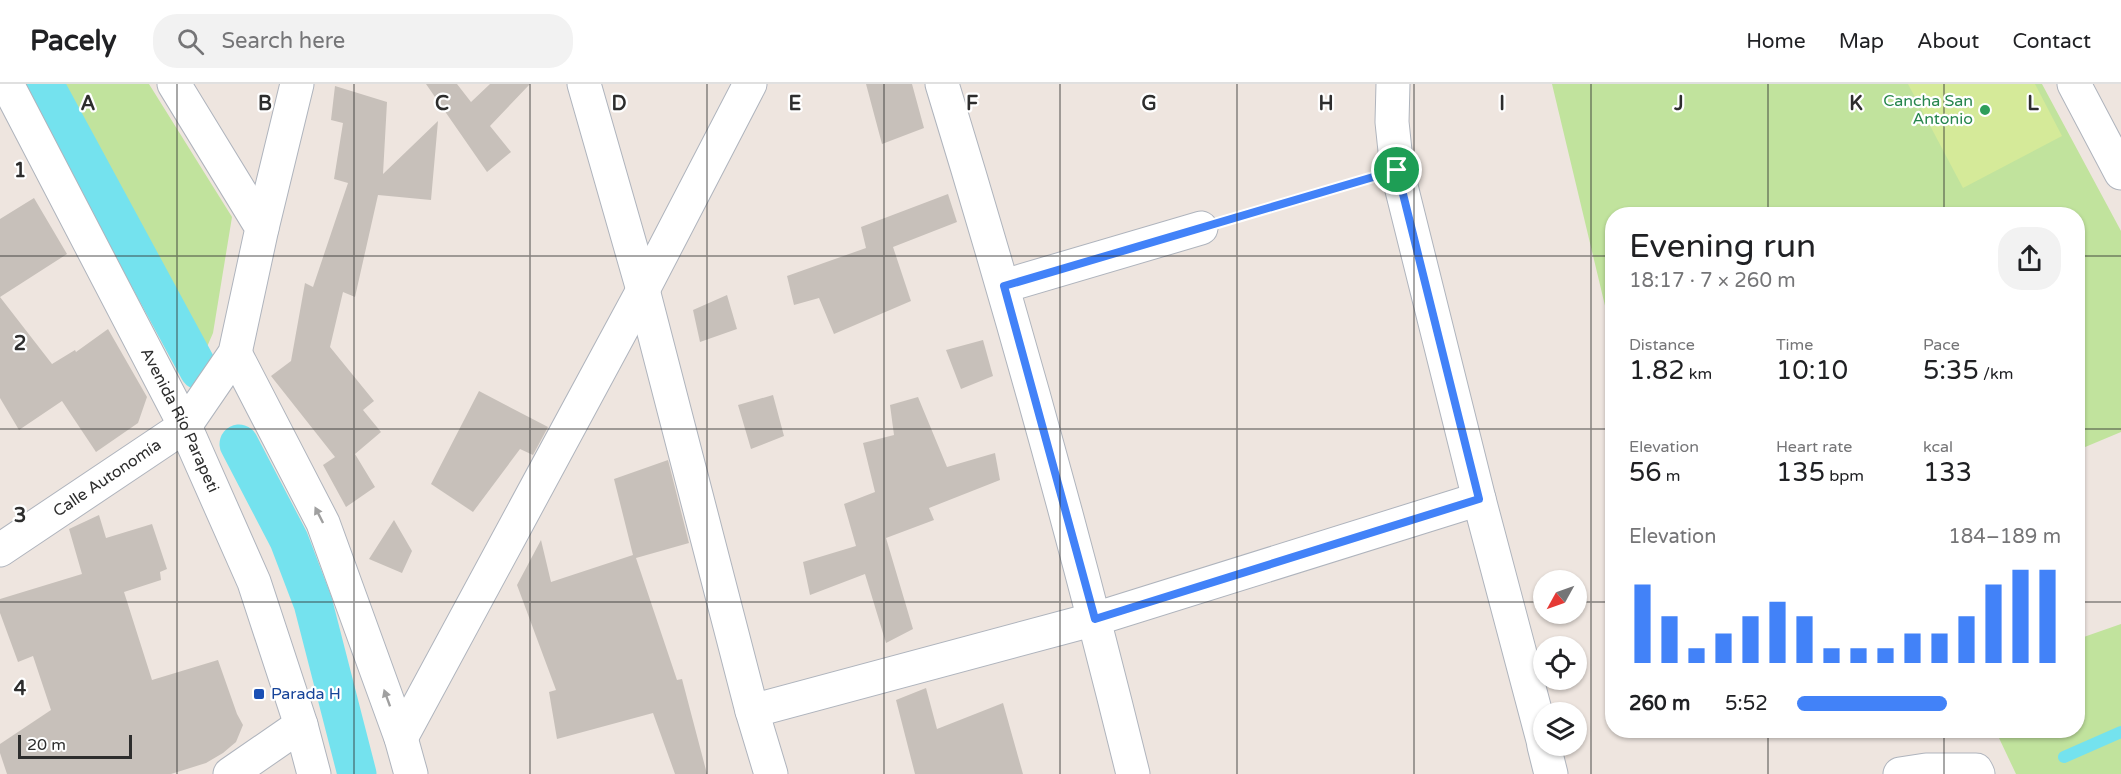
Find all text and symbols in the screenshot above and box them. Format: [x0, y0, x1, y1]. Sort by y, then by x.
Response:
search box [153, 14, 573, 68]
text: Pacely [30, 24, 117, 58]
icon: search [174, 25, 207, 58]
text: Search here [222, 28, 345, 54]
text: Home [1746, 29, 1806, 54]
text: Map [1839, 29, 1884, 54]
text: About [1917, 29, 1979, 54]
text: Contact [2012, 29, 2091, 54]
place label: Cancha San Antonio [1883, 91, 1973, 129]
text: A [81, 92, 96, 116]
text: B [258, 92, 272, 116]
text: C [435, 92, 449, 116]
text: D [611, 92, 627, 116]
text: E [789, 92, 802, 116]
text: F [966, 92, 978, 116]
text: G [1141, 92, 1157, 116]
text: H [1318, 92, 1334, 116]
text: I [1499, 92, 1505, 116]
text: J [1673, 92, 1684, 116]
text: K [1849, 92, 1863, 116]
text: L [2027, 92, 2039, 116]
marker: Cancha San Antonio [1978, 103, 1992, 117]
pin [1371, 144, 1422, 195]
icon: arrive [1380, 153, 1413, 186]
text: 1 [14, 159, 26, 183]
text: Evening run [1629, 227, 1816, 266]
button: share [1998, 227, 2061, 290]
text: 18:17 · 7 × 260 m [1629, 269, 1796, 293]
text: 2 [14, 332, 26, 356]
text: Distance [1629, 335, 1695, 355]
text: Time [1776, 335, 1813, 355]
text: Pace [1923, 335, 1960, 355]
street label: Avenida Río Parapeti [136, 344, 223, 496]
text: 1.82 [1629, 355, 1685, 386]
text: 10:10 [1776, 355, 1848, 386]
text: 5:35 [1923, 355, 1979, 386]
text: km [1685, 364, 1712, 384]
text: /km [1979, 364, 2013, 384]
street label: Calle Autonomía [49, 435, 165, 521]
text: Elevation [1629, 437, 1699, 457]
text: Heart rate [1776, 437, 1852, 457]
text: kcal [1923, 437, 1953, 457]
text: 56 [1629, 457, 1662, 488]
text: 135 [1776, 457, 1825, 488]
text: 133 [1923, 457, 1972, 488]
text: m [1662, 466, 1681, 486]
text: bpm [1825, 466, 1864, 486]
text: 3 [14, 504, 26, 528]
one-way arrow [314, 507, 324, 524]
text: Elevation [1629, 525, 1716, 549]
text: 184–189 m [1948, 525, 2061, 549]
north arrow [1533, 570, 1587, 624]
map controls [1533, 570, 1587, 756]
button: locate [1533, 636, 1587, 690]
text: 4 [14, 677, 27, 701]
place label: Parada H [271, 684, 341, 704]
marker: Parada H [252, 687, 266, 701]
one-way arrow [381, 689, 391, 707]
text: 260 m [1629, 692, 1690, 716]
text: 5:52 [1725, 692, 1768, 716]
button: layers [1533, 702, 1587, 756]
scale bar [18, 732, 132, 760]
text: 20 m [27, 735, 66, 755]

